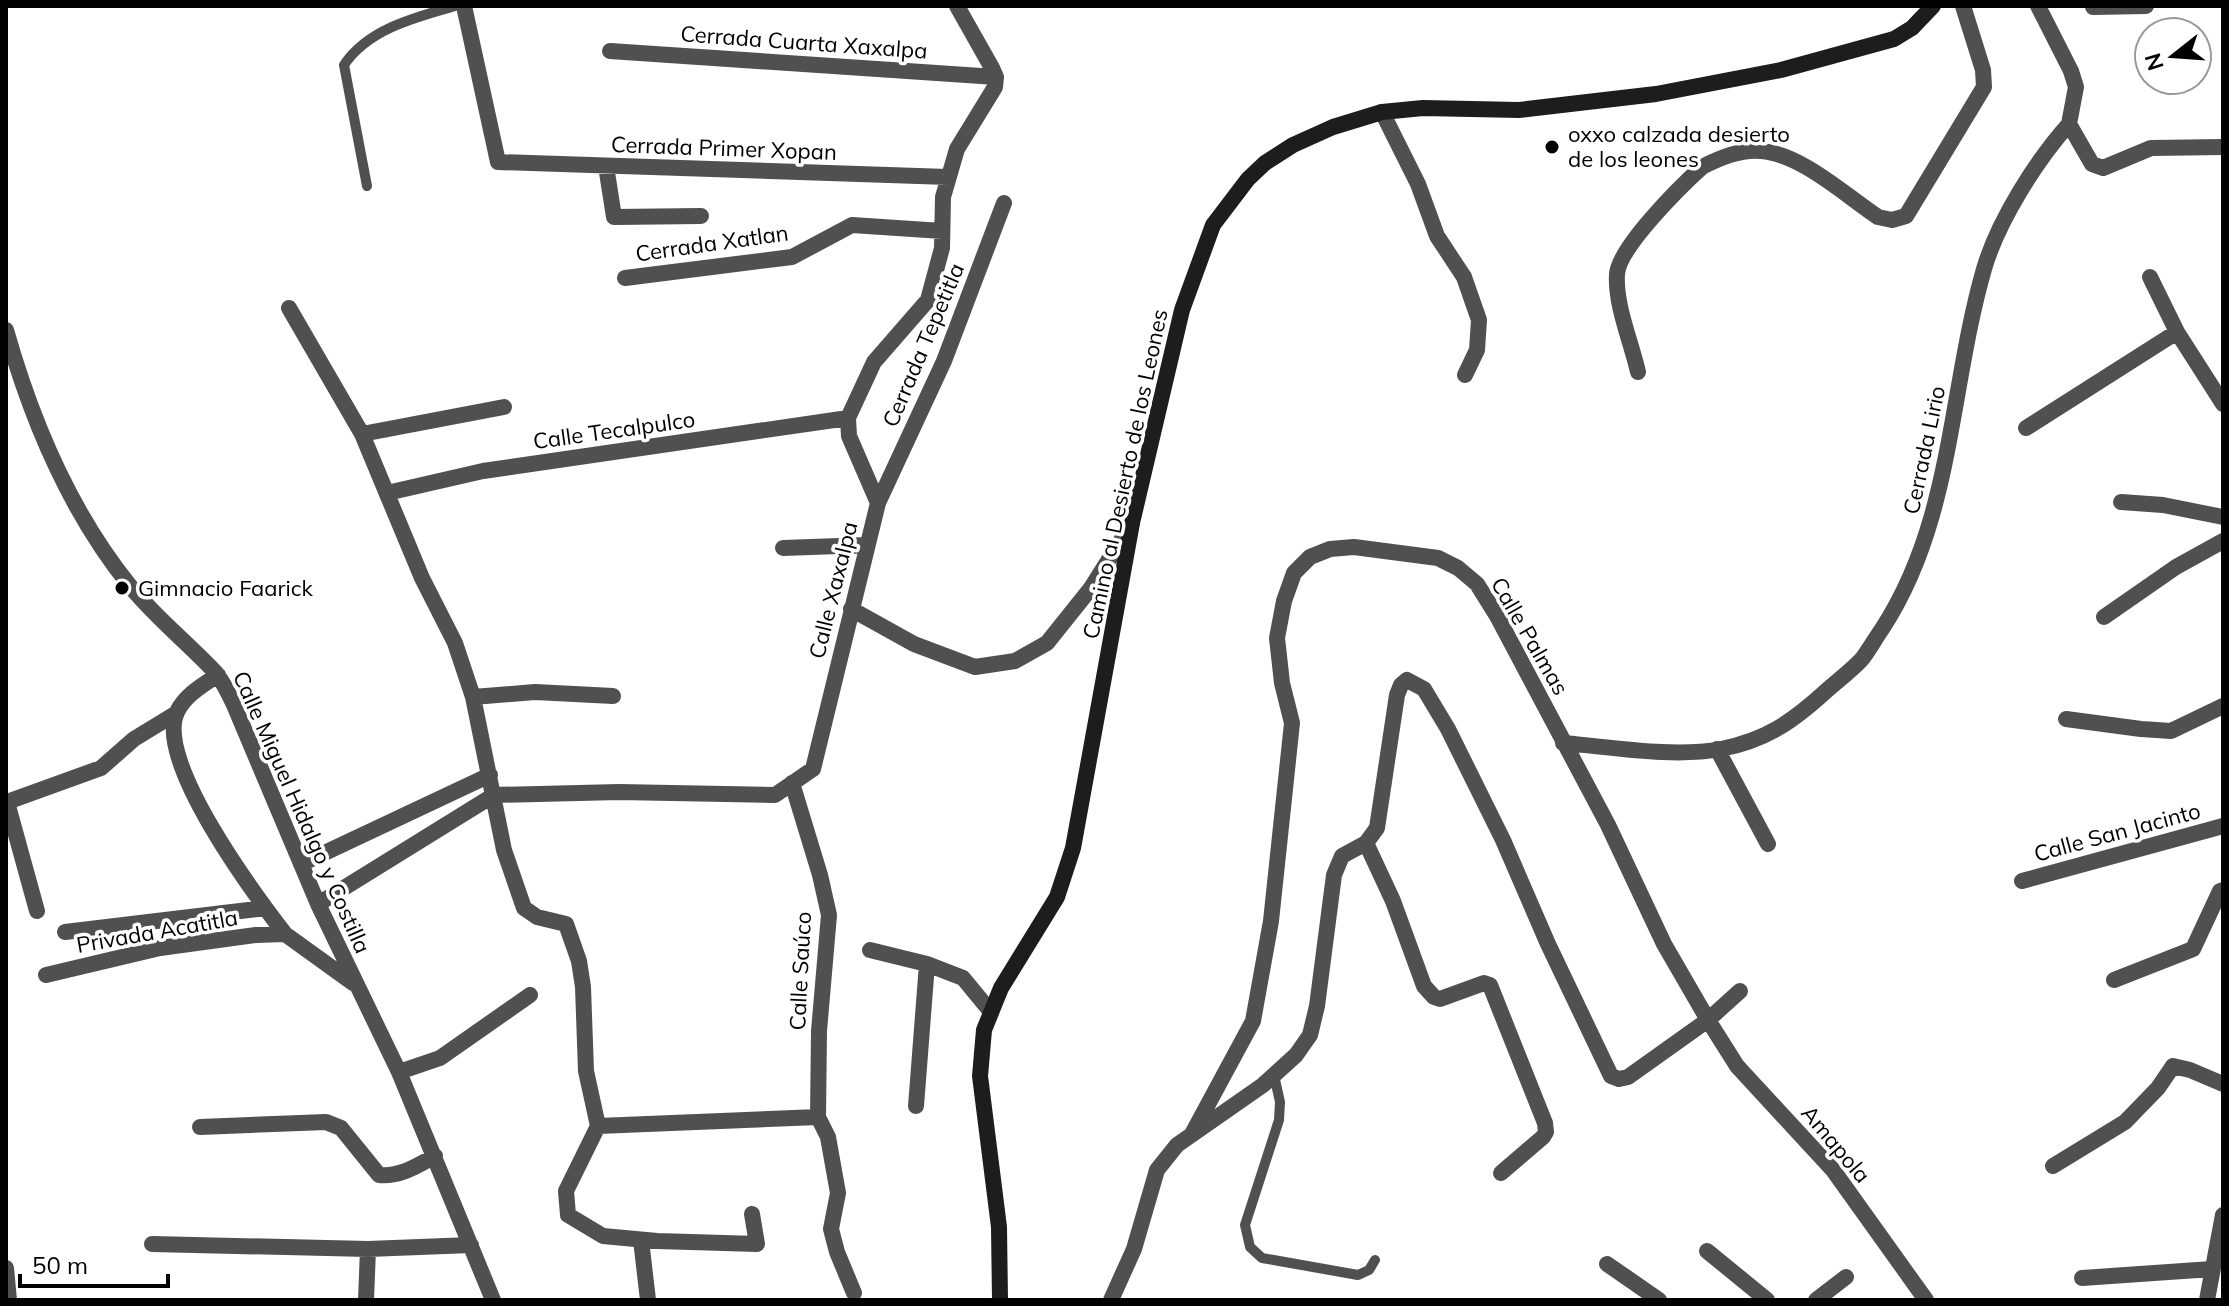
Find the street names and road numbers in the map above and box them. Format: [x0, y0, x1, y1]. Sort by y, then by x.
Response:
street label: Cerrada Cuarta Xaxalpa [680, 19, 928, 65]
street label: Cerrada Primer Xopan [611, 130, 837, 166]
street label: Cerrada Xatlan [634, 218, 790, 268]
street label: Cerrada Tepetitla [876, 259, 970, 431]
street label: Camino al Desierto de los Leones [1076, 307, 1174, 641]
street label: Cerrada Lirio [1897, 383, 1951, 517]
street label: Calle Tecalpulco [531, 405, 697, 455]
street label: Calle Xaxalpa [802, 519, 864, 661]
street label: Calle Palmas [1485, 572, 1575, 700]
street label: Calle Miguel Hidalgo y Costilla [227, 667, 377, 957]
street label: Calle San Jacinto [2031, 796, 2203, 868]
street label: Privada Acatitla [74, 903, 240, 959]
street label: Calle Saúco [783, 911, 817, 1031]
street label: Amapola [1795, 1099, 1877, 1189]

